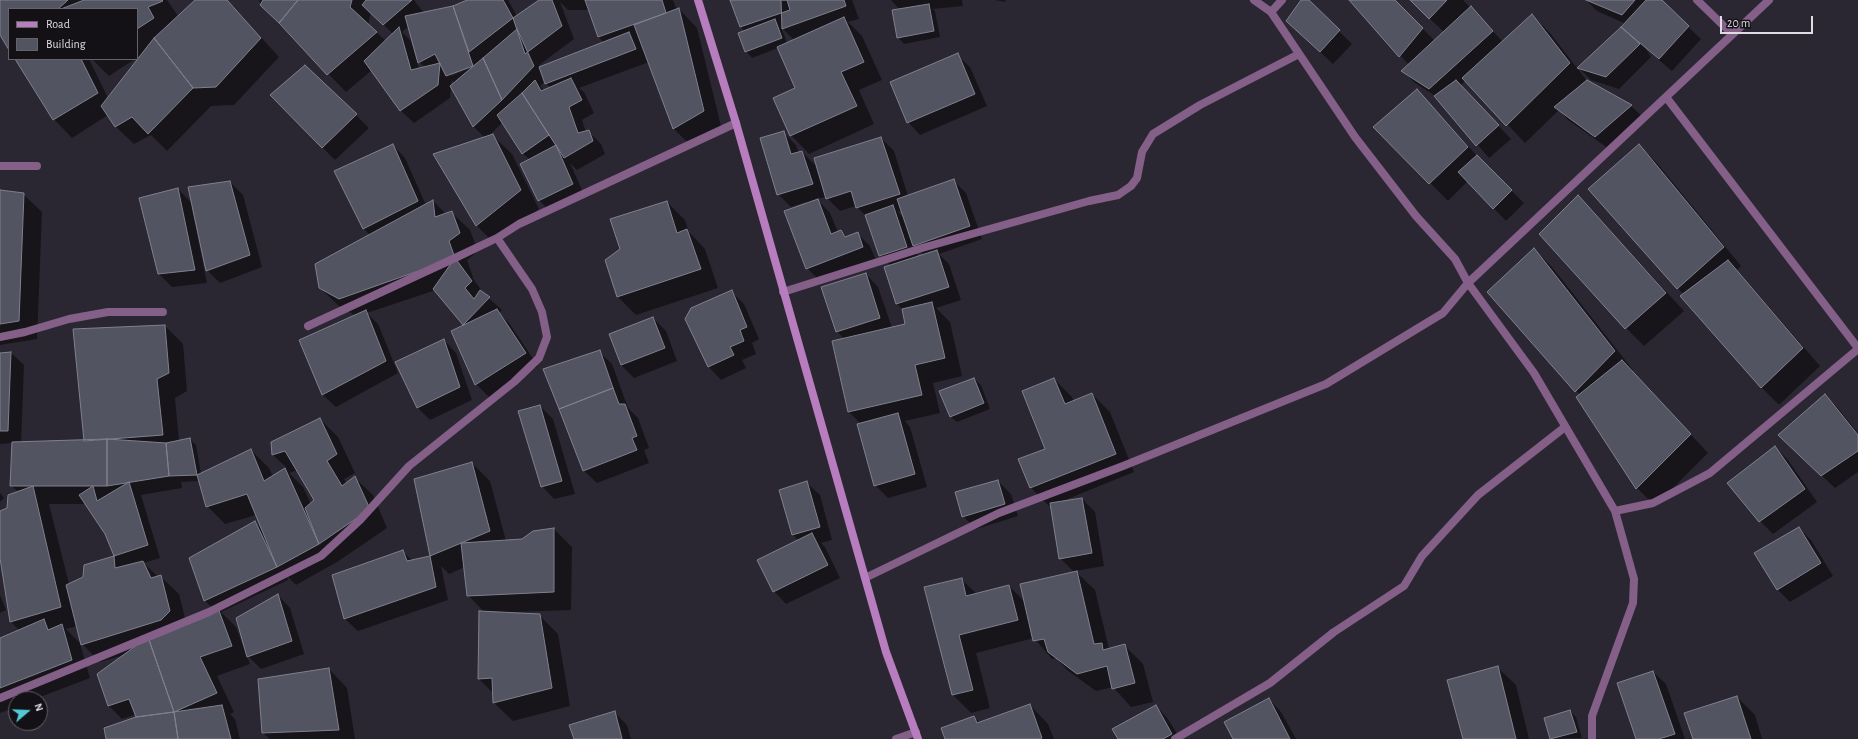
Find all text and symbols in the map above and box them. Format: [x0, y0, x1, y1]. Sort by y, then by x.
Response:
legend [8, 8, 138, 60]
scale bar [1722, 8, 1815, 34]
text: 20 m [1727, 17, 1750, 29]
text: Road [46, 18, 70, 30]
text: Building [46, 38, 86, 50]
north arrow [8, 691, 48, 731]
text: N [32, 702, 45, 713]

